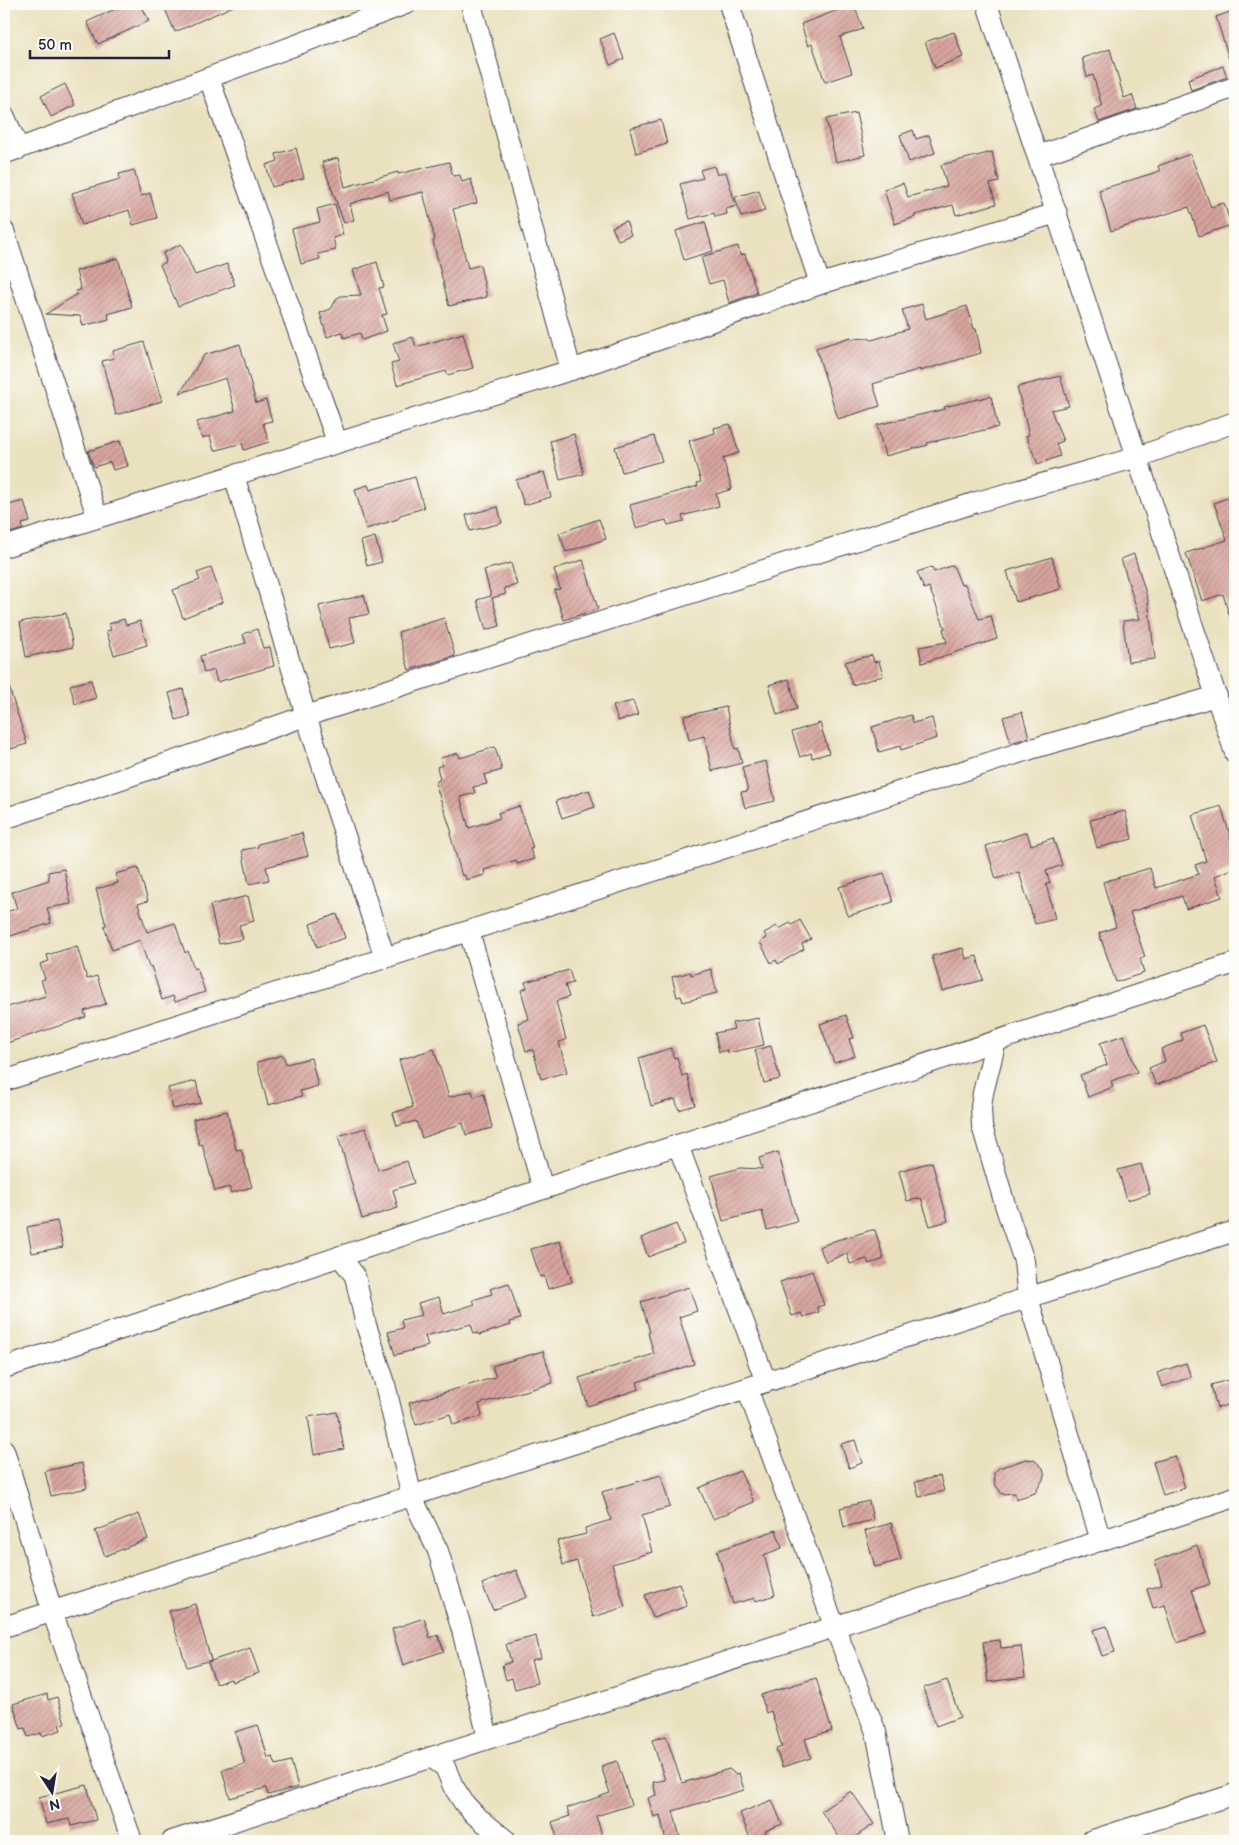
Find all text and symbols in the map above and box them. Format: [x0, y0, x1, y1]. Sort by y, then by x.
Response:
scale bar [30, 28, 169, 60]
text: 50 m [38, 36, 72, 55]
north arrow [28, 1768, 78, 1818]
text: N [48, 1795, 62, 1814]

